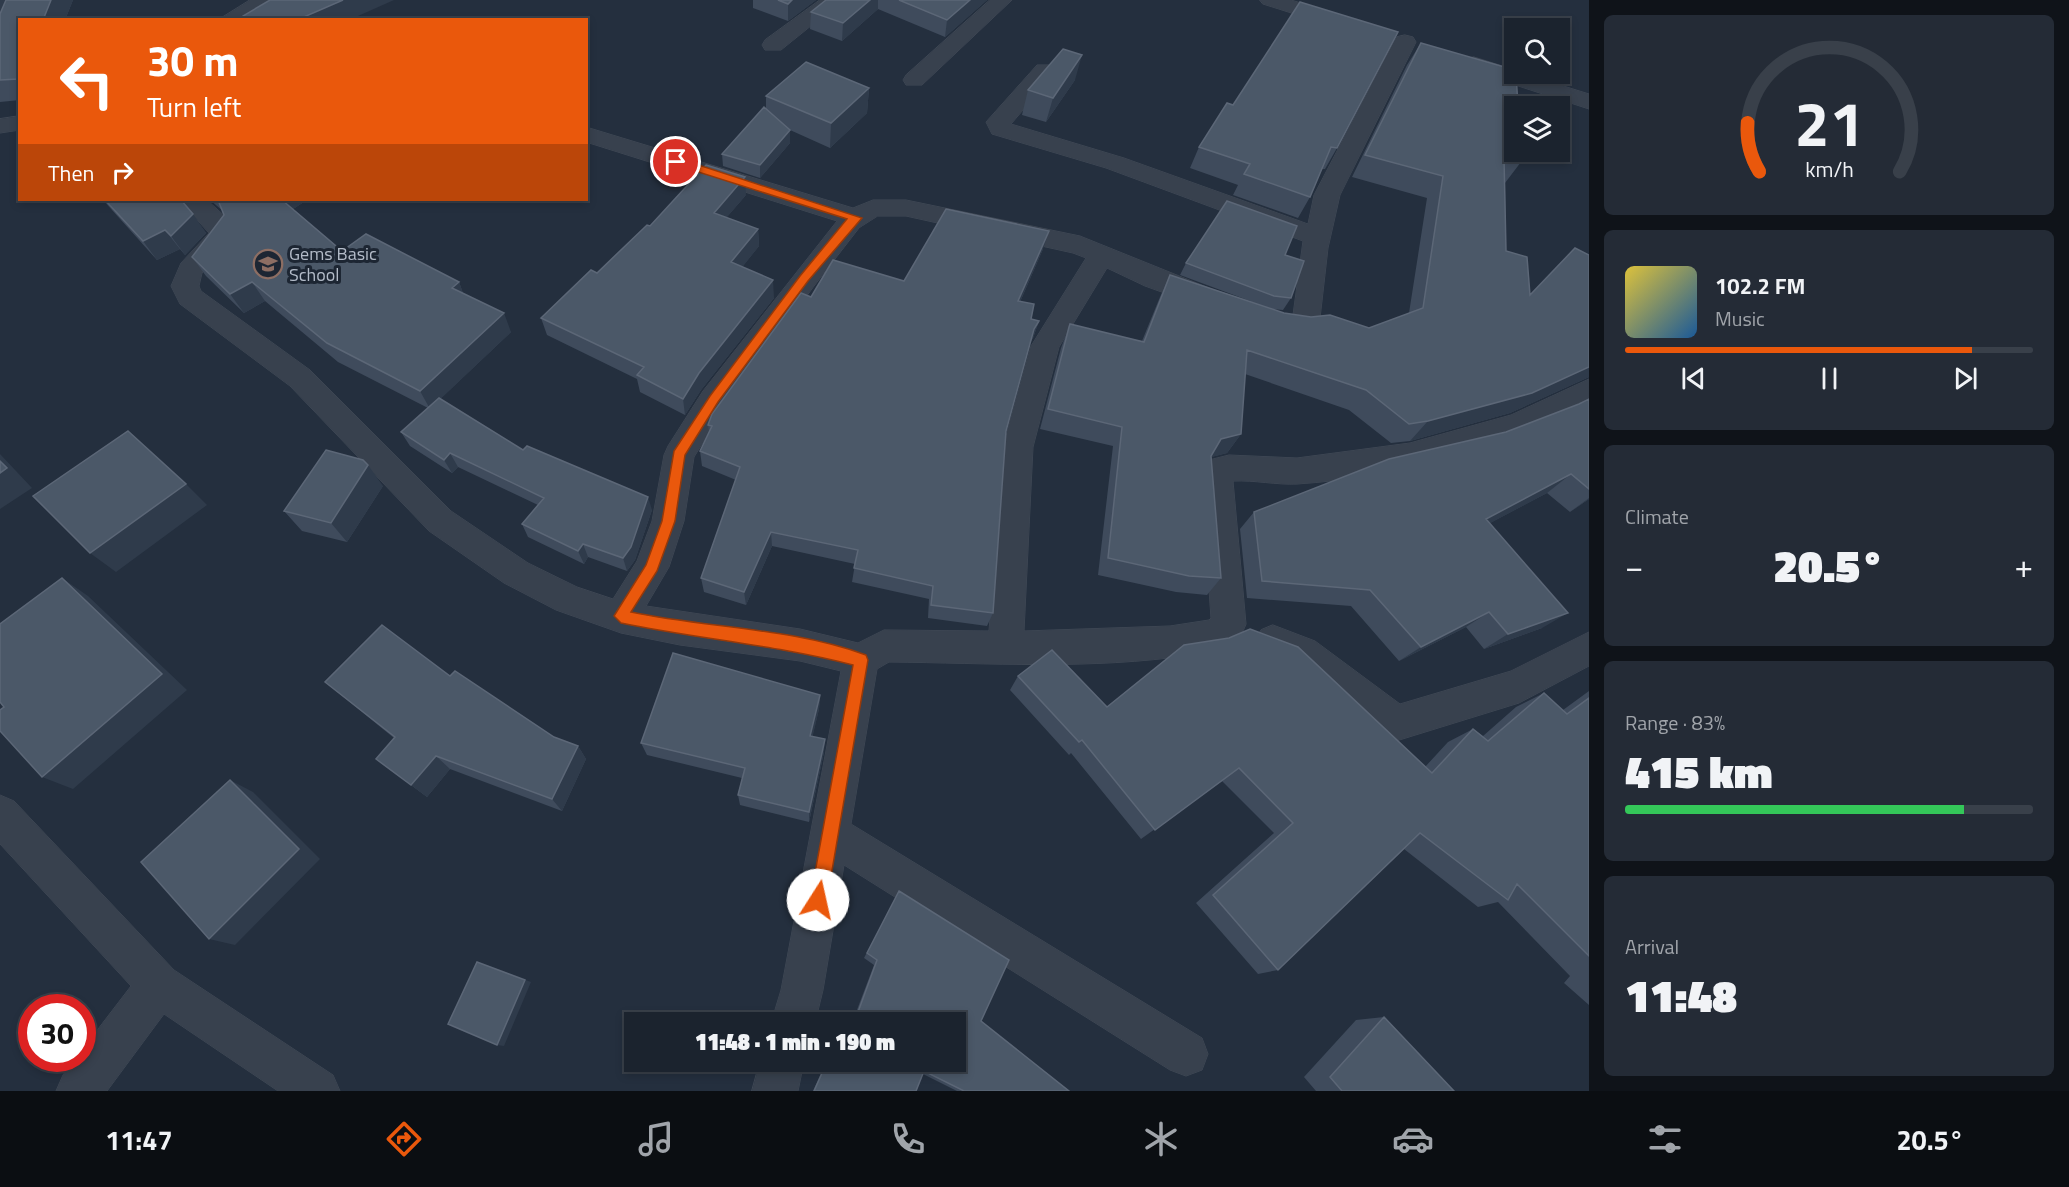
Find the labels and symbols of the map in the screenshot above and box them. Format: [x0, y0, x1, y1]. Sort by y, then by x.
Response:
pin [650, 136, 701, 187]
place label: Gems Basic School [289, 240, 377, 288]
school or university icon: Gems Basic School [252, 248, 284, 280]
position arrow [786, 868, 850, 932]
speed limit sign: 30 [18, 994, 96, 1072]

